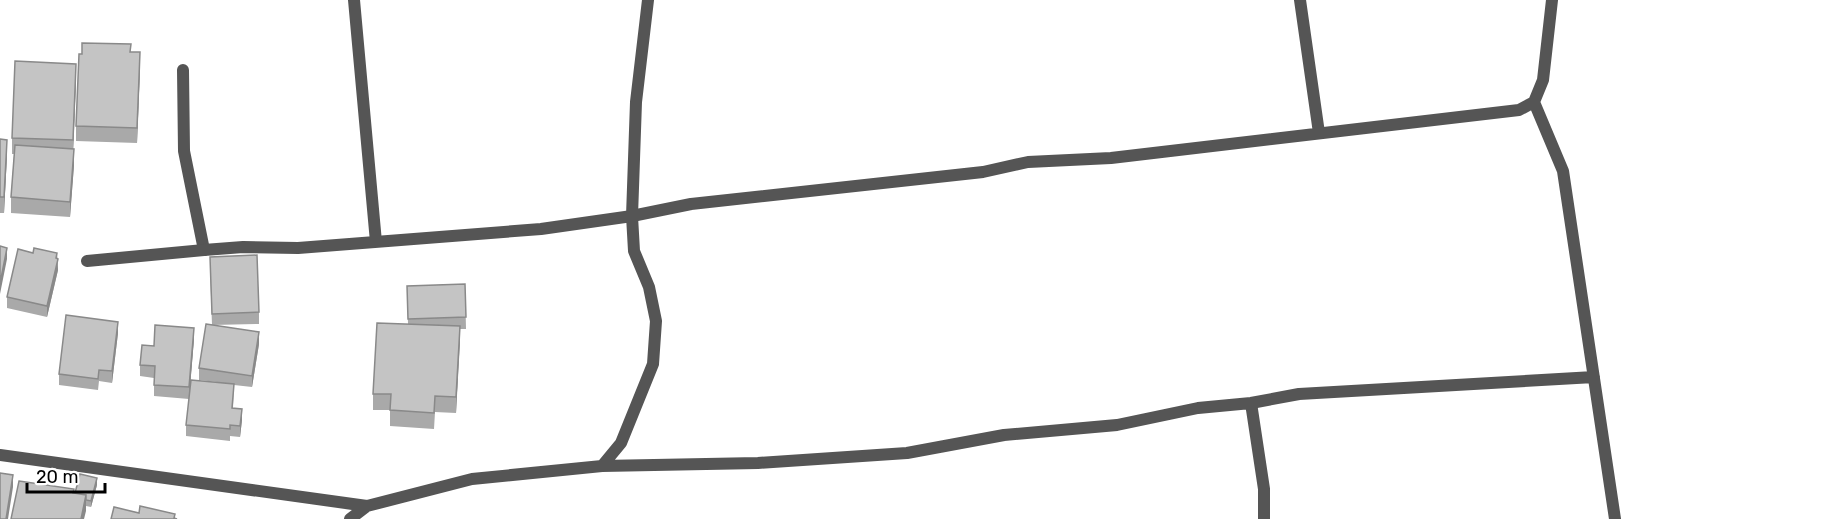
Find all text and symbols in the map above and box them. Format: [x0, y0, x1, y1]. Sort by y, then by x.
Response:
scale bar [27, 456, 105, 494]
text: 20 m [36, 466, 78, 488]

